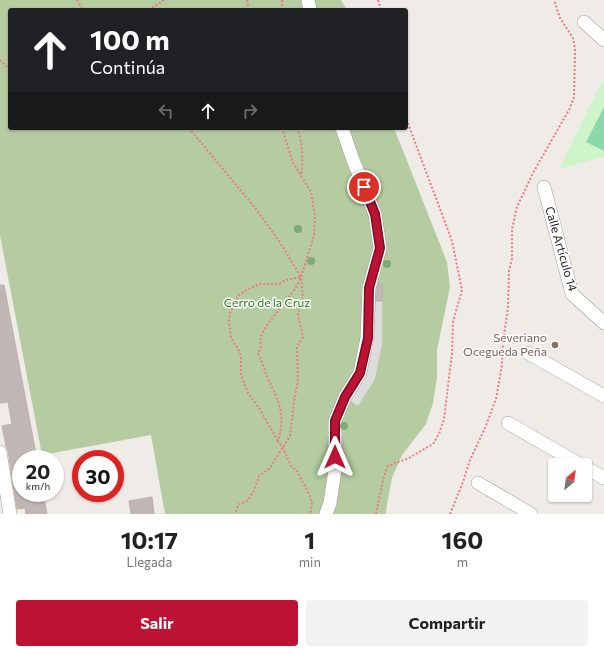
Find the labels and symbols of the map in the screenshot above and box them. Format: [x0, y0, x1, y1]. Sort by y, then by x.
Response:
pin [347, 170, 381, 204]
street label: Calle Artículo 14 [543, 205, 581, 293]
park label: Cerro de la Cruz [224, 295, 310, 309]
place label: Severiano Ocegueda Peña [463, 330, 547, 358]
marker: Severiano Ocegueda Peña [550, 340, 560, 350]
position arrow [314, 436, 356, 478]
speed limit sign: 30 [72, 450, 124, 502]
north arrow [548, 458, 592, 502]

